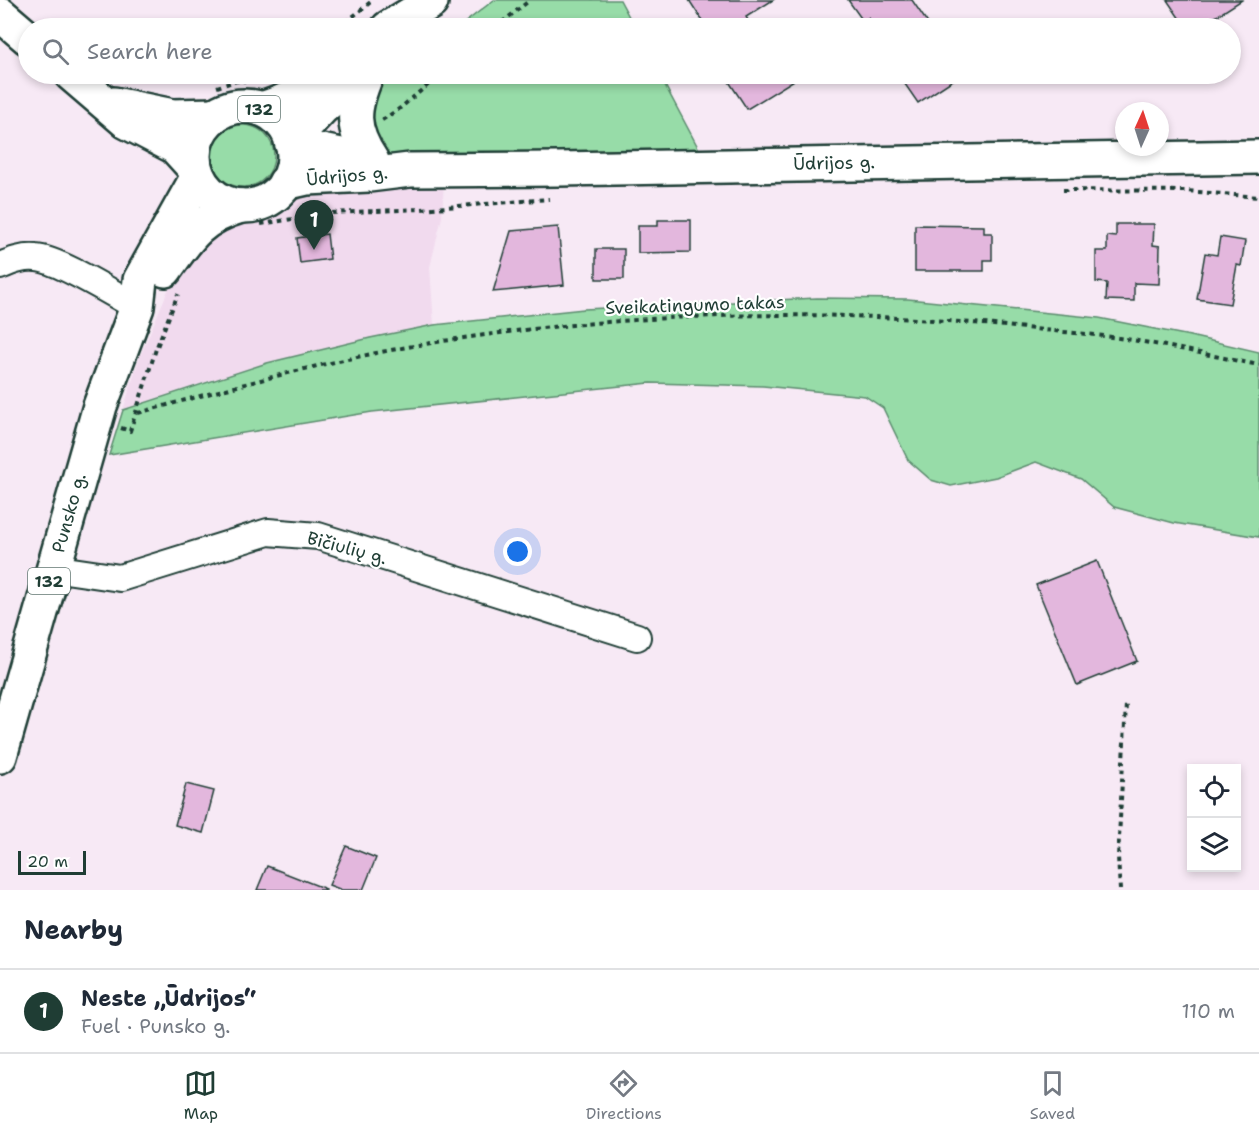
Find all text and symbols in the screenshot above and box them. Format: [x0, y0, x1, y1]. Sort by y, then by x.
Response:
search box [18, 18, 1241, 84]
icon: search [39, 35, 72, 68]
text: Search here [87, 37, 213, 66]
road number: 132 [238, 96, 280, 122]
north arrow [1115, 102, 1169, 156]
street label: Ūdrijos g. [793, 150, 875, 176]
street label: Ūdrijos g. [305, 160, 389, 192]
pin: 1 [294, 200, 334, 250]
street label: Sveikatingumo takas [605, 290, 785, 320]
street label: Punsko g. [46, 470, 92, 556]
street label: Bičiulių g. [304, 526, 390, 570]
your location [503, 537, 532, 566]
road number: 132 [28, 568, 70, 594]
map controls [1187, 764, 1241, 872]
button: locate [1187, 764, 1241, 818]
button: layers [1187, 818, 1241, 872]
scale bar [18, 848, 86, 876]
text: 20 m [27, 851, 68, 872]
text: Nearby [24, 912, 123, 947]
text: Neste „Ūdrijos“ [81, 984, 256, 1013]
text: 1 [39, 998, 48, 1024]
text: 110 m [1181, 998, 1235, 1024]
text: Fuel · Punsko g. [81, 1013, 230, 1039]
tab: Map [184, 1067, 218, 1124]
tab: Directions [586, 1067, 662, 1124]
tab: Saved [1030, 1067, 1075, 1124]

